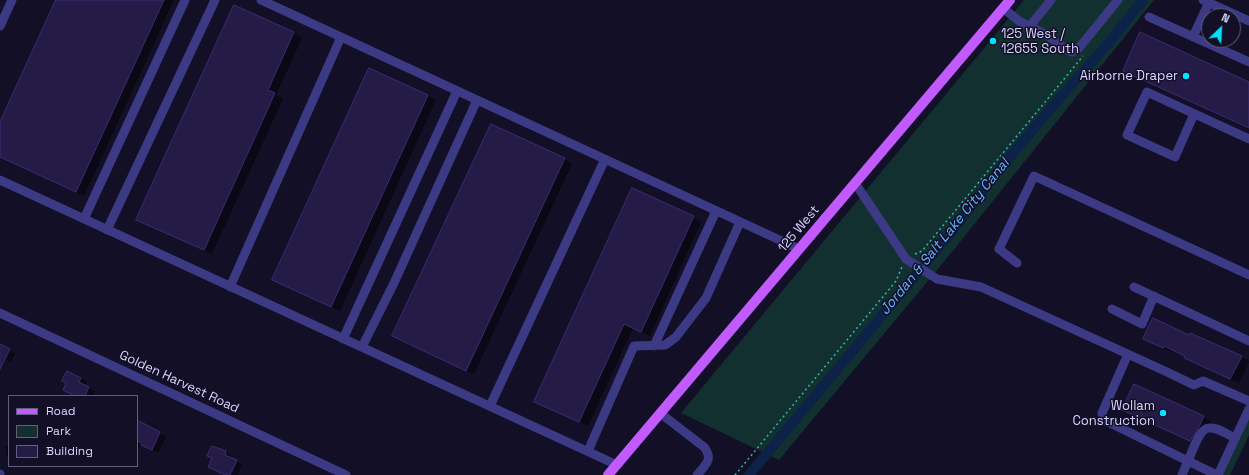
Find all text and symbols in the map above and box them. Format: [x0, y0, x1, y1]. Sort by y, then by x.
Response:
north arrow [1201, 8, 1241, 48]
text: N [1219, 10, 1232, 26]
place label: 125 West / 12655 South [1001, 26, 1079, 57]
marker: 125 West / 12655 South [988, 36, 998, 46]
place label: Airborne Draper [1080, 68, 1178, 84]
marker: Airborne Draper [1181, 71, 1191, 81]
water label: Jordan & Salt Lake City Canal [877, 156, 1013, 318]
street label: 125 West [775, 203, 823, 255]
street label: Golden Harvest Road [117, 347, 241, 417]
legend [8, 395, 138, 467]
place label: Wollam Construction [1072, 398, 1155, 429]
text: Road [46, 403, 75, 419]
marker: Wollam Construction [1158, 408, 1168, 418]
text: Park [46, 423, 71, 439]
text: Building [46, 443, 93, 459]

